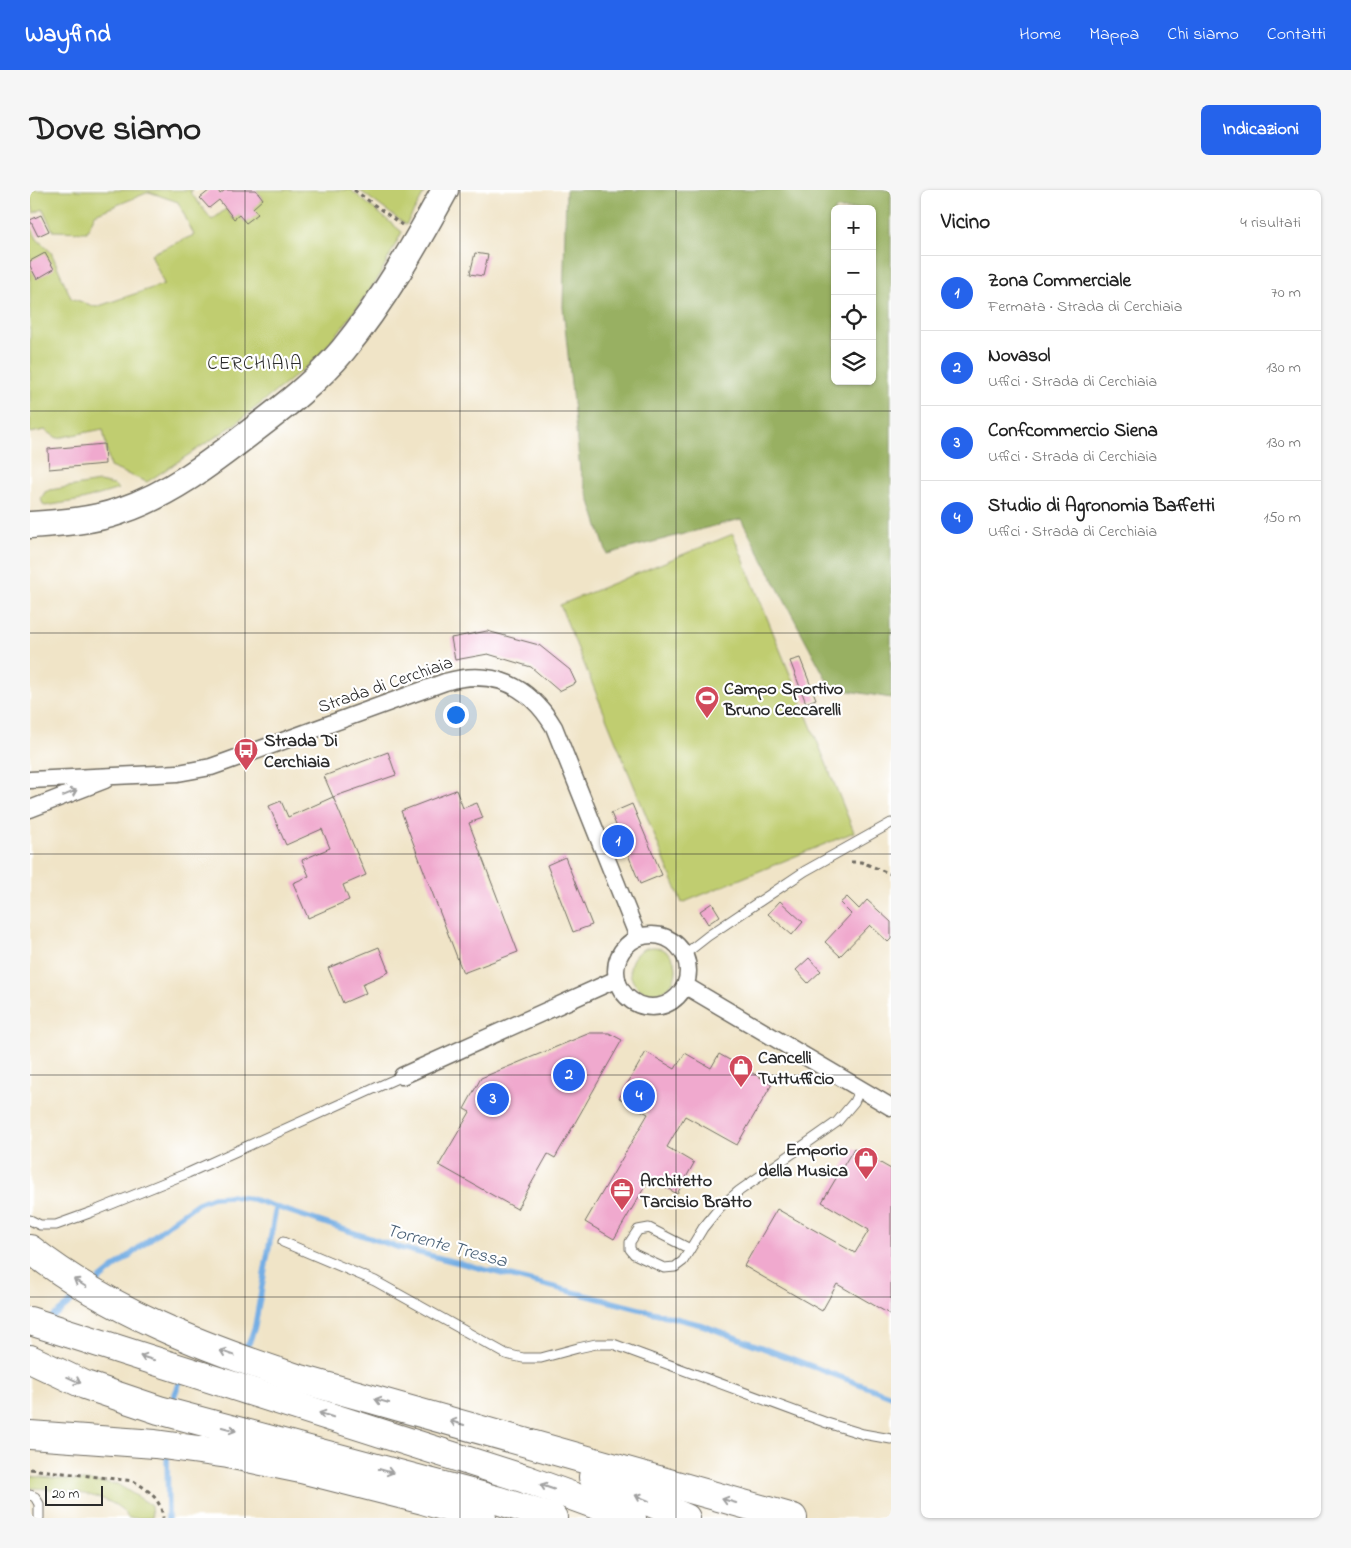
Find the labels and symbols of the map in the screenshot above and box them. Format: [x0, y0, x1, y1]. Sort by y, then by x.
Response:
district label: CERCHIAIA [207, 351, 303, 378]
street label: Strada di Cerchiaia [315, 651, 457, 721]
place label: Campo Sportivo Bruno Ceccarelli [723, 677, 843, 724]
sports icon: Campo Sportivo Bruno Ceccarelli [694, 685, 720, 719]
your location [443, 702, 469, 728]
place label: Strada Di Cerchiaia [264, 729, 338, 776]
bus stop icon: Strada Di Cerchiaia [233, 737, 259, 771]
one-way arrow [62, 788, 77, 798]
pin: 1 [602, 822, 634, 860]
place label: Cancelli Tuttufficio [758, 1046, 834, 1093]
shop icon: Cancelli Tuttufficio [728, 1054, 754, 1088]
pin: 2 [553, 1056, 585, 1094]
pin: 4 [623, 1077, 655, 1115]
pin: 3 [477, 1080, 509, 1118]
place label: Emporio della Musica [758, 1138, 848, 1185]
shop icon: Emporio della Musica [853, 1146, 879, 1180]
place label: Architetto Tarcisio Bratto [640, 1169, 752, 1216]
office icon: Architetto Tarcisio Bratto [609, 1177, 635, 1211]
water label: Torrente Tressa [383, 1217, 511, 1276]
one-way arrow [74, 1278, 88, 1288]
one-way arrow [219, 1348, 235, 1357]
one-way arrow [140, 1353, 156, 1363]
one-way arrow [66, 1376, 81, 1385]
one-way arrow [374, 1396, 390, 1406]
one-way arrow [318, 1410, 334, 1419]
one-way arrow [450, 1417, 466, 1427]
one-way arrow [220, 1425, 236, 1435]
one-way arrow [377, 1467, 393, 1476]
one-way arrow [539, 1481, 555, 1491]
scale bar [45, 1483, 102, 1506]
one-way arrow [635, 1492, 650, 1502]
one-way arrow [722, 1495, 738, 1505]

